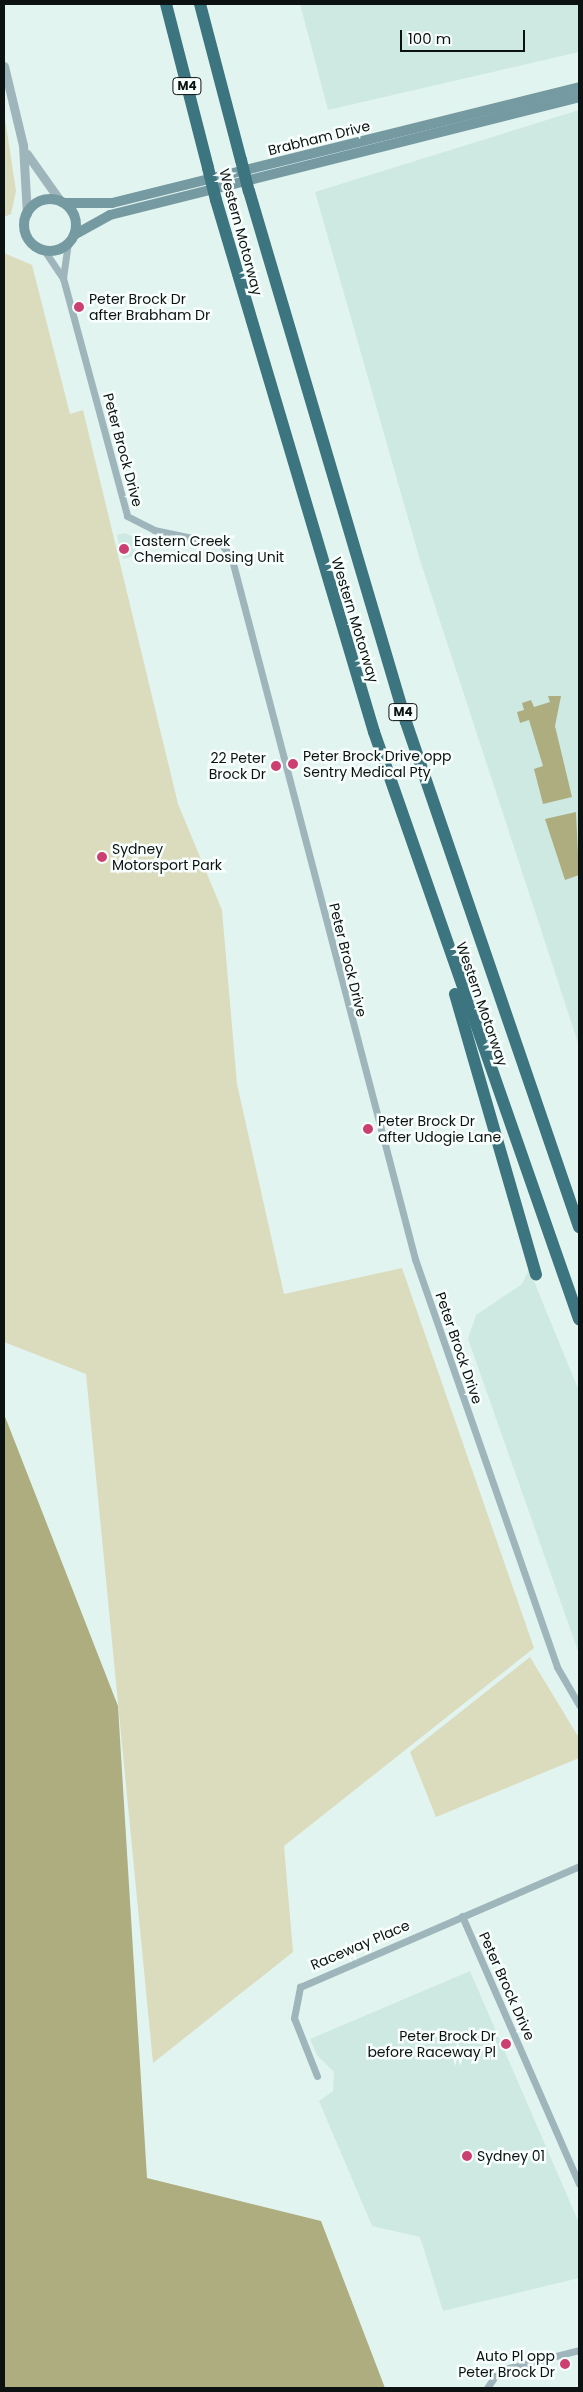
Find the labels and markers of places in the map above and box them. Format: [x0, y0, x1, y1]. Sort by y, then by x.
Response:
place label: Peter Brock Dr after Brabham Dr [89, 291, 210, 324]
marker: Peter Brock Dr after Brabham Dr [73, 301, 85, 313]
place label: Eastern Creek Chemical Dosing Unit [134, 533, 284, 566]
marker: Eastern Creek Chemical Dosing Unit [118, 543, 130, 555]
place label: Peter Brock Drive opp Sentry Medical Pty [303, 748, 451, 780]
place label: 22 Peter Brock Dr [209, 750, 266, 782]
marker: Peter Brock Drive opp Sentry Medical Pty [287, 758, 299, 770]
marker: 22 Peter Brock Dr [270, 760, 282, 772]
place label: Sydney Motorsport Park [112, 841, 222, 874]
marker: Sydney Motorsport Park [96, 851, 108, 863]
place label: Peter Brock Dr after Udogie Lane [378, 1113, 501, 1146]
marker: Peter Brock Dr after Udogie Lane [362, 1123, 374, 1135]
place label: Peter Brock Dr before Raceway Pl [367, 2028, 496, 2060]
marker: Peter Brock Dr before Raceway Pl [500, 2038, 512, 2050]
place label: Sydney 01 [477, 2148, 545, 2164]
marker: Sydney 01 [461, 2150, 473, 2162]
place label: Auto Pl opp Peter Brock Dr [458, 2348, 555, 2380]
marker: Auto Pl opp Peter Brock Dr [559, 2358, 571, 2370]

